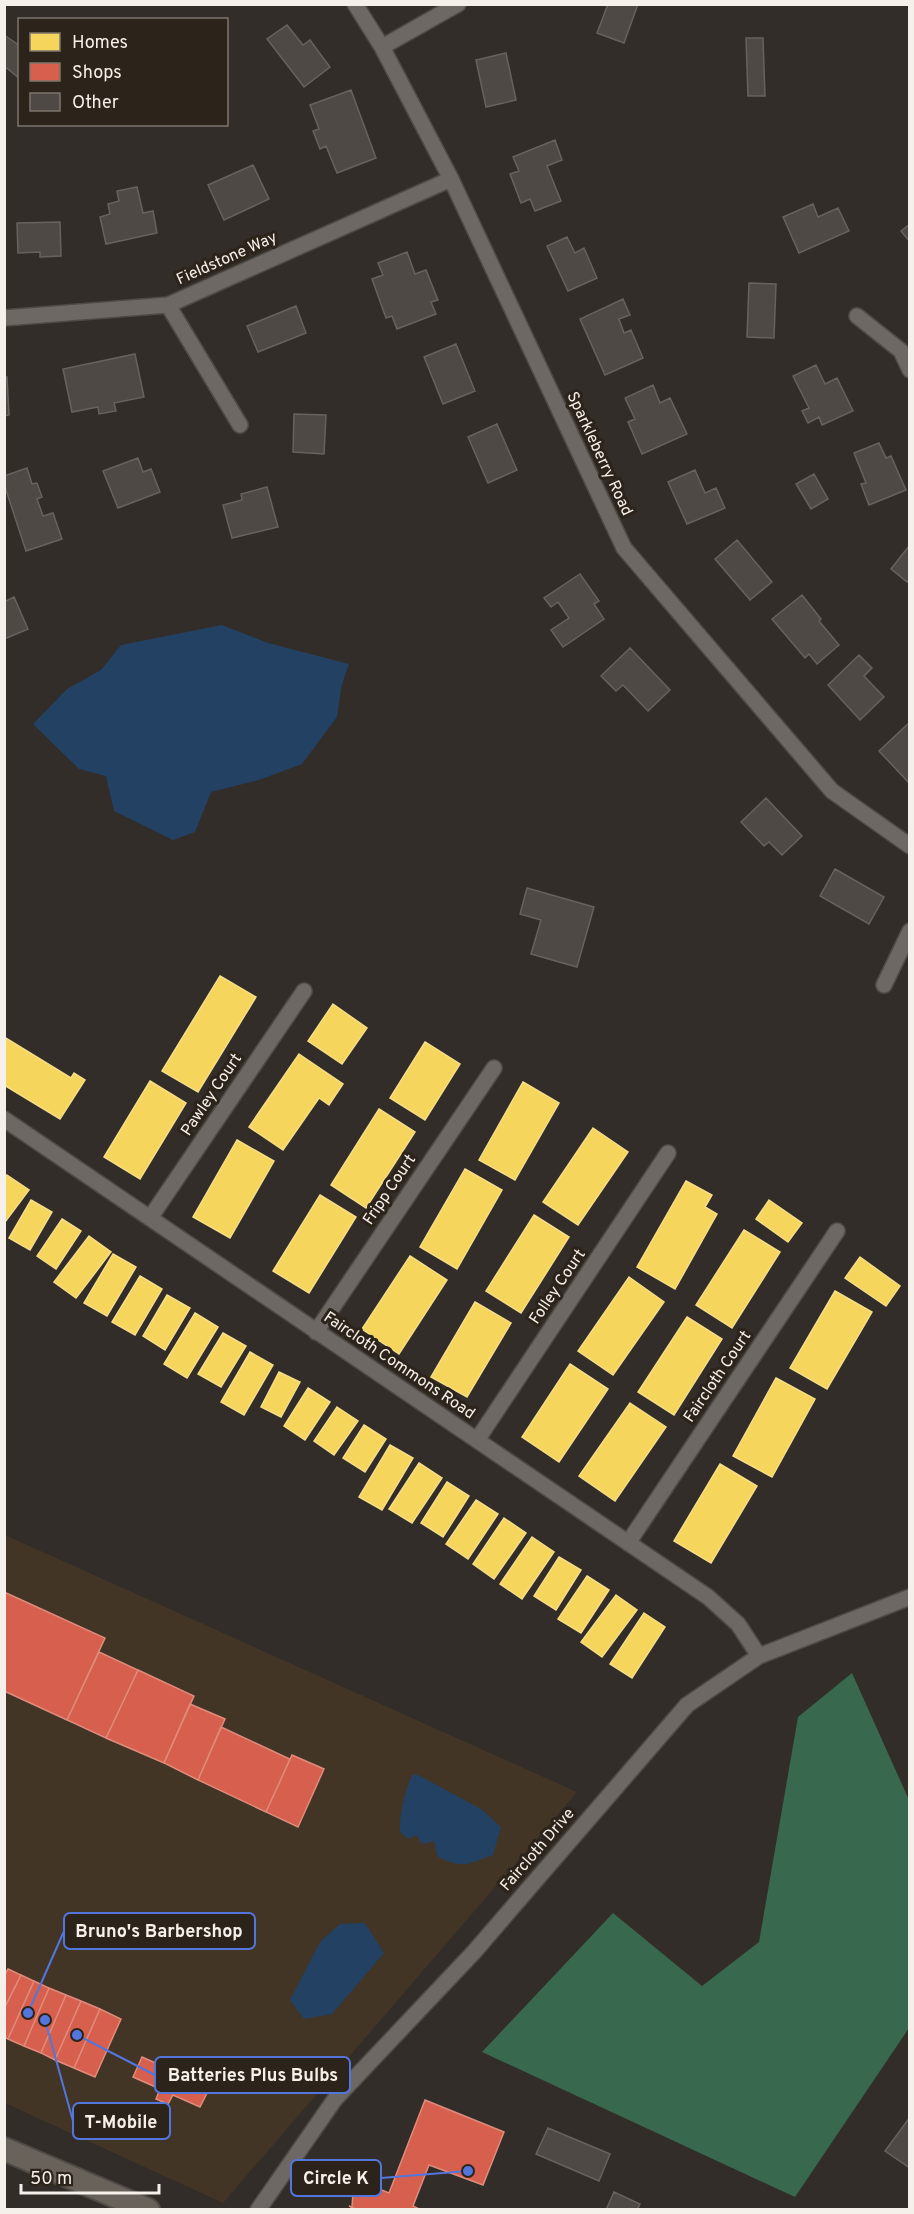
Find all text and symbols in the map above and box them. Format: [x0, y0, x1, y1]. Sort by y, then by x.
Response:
legend [18, 18, 228, 126]
text: Homes [72, 32, 128, 55]
text: Shops [72, 62, 122, 85]
text: Other [72, 92, 119, 115]
street label: Fieldstone Way [174, 228, 280, 290]
street label: Sparkleberry Road [561, 389, 637, 519]
street label: Pawley Court [177, 1050, 247, 1140]
street label: Fripp Court [359, 1151, 421, 1229]
street label: Folley Court [526, 1246, 590, 1328]
street label: Faircloth Commons Road [319, 1308, 479, 1424]
street label: Faircloth Court [680, 1327, 756, 1427]
street label: Faircloth Drive [497, 1804, 579, 1896]
callout: Bruno's Barbershop [64, 1913, 255, 1949]
text: Bruno's Barbershop [75, 1921, 243, 1944]
callout: Batteries Plus Bulbs [155, 2057, 350, 2093]
text: Batteries Plus Bulbs [168, 2065, 338, 2088]
callout: T-Mobile [73, 2103, 170, 2139]
text: T-Mobile [85, 2112, 157, 2135]
scale bar [21, 2157, 159, 2195]
callout: Circle K [291, 2160, 381, 2196]
text: 50 m [30, 2168, 72, 2191]
text: Circle K [303, 2168, 369, 2191]

